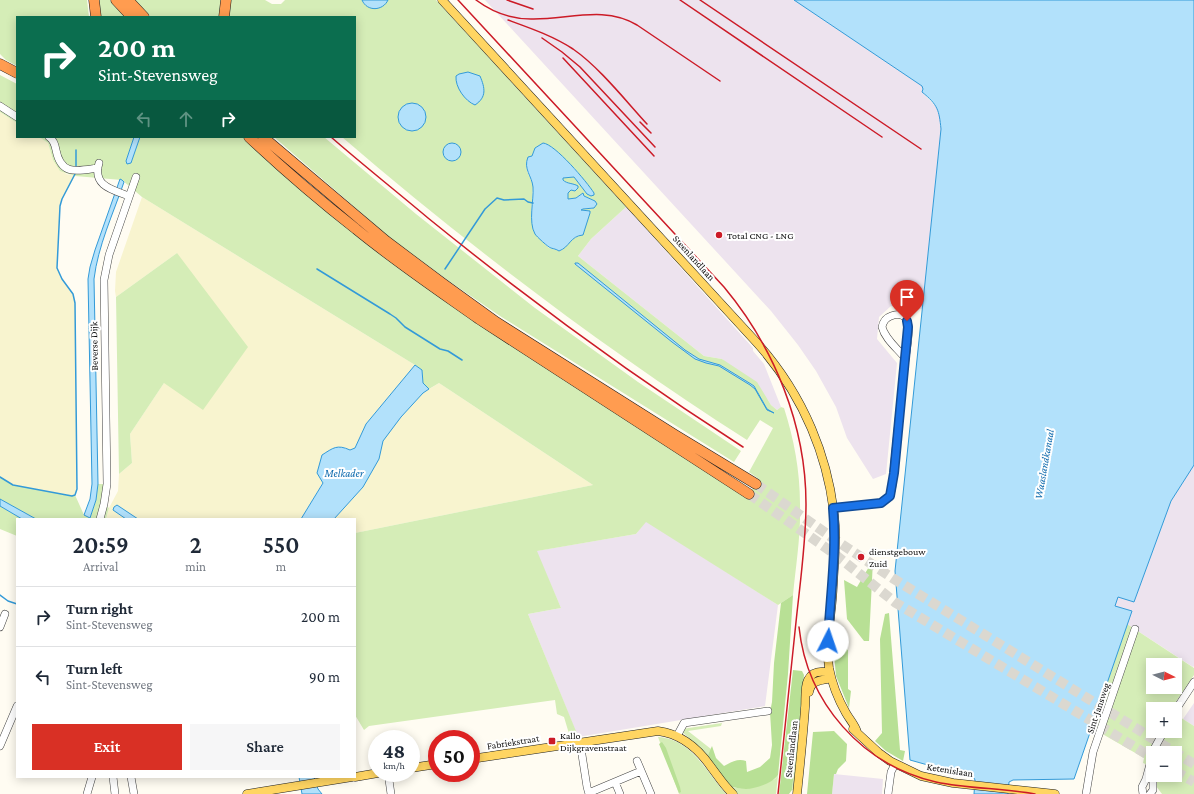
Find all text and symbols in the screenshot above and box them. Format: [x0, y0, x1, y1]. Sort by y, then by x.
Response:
icon: right [32, 32, 84, 84]
text: 200 m [98, 32, 175, 63]
text: Sint-Stevensweg [98, 65, 218, 85]
icon: left [133, 108, 155, 130]
icon: ahead [175, 108, 197, 130]
icon: right [217, 108, 239, 130]
marker: Total CNG - LNG [714, 230, 724, 240]
place label: Total CNG - LNG [727, 230, 794, 241]
street label: Steenlandlaan [671, 233, 718, 283]
pin [890, 280, 924, 321]
icon: arrive [896, 286, 918, 308]
street label: Beverse Dijk [88, 321, 101, 371]
water label: Waaslandkanaal [1032, 428, 1056, 500]
water label: Melkader [323, 467, 365, 479]
text: 20:59 [72, 531, 129, 558]
text: 2 [190, 531, 202, 558]
text: 550 [263, 531, 300, 558]
place label: dienstgebouw Zuid [869, 546, 926, 569]
marker: dienstgebouw Zuid [856, 552, 866, 562]
text: Arrival [83, 559, 118, 574]
text: min [185, 559, 206, 574]
text: m [276, 559, 286, 574]
text: Turn right [66, 601, 133, 617]
icon: right [32, 606, 54, 628]
text: 200 m [301, 609, 340, 625]
text: Sint-Stevensweg [66, 617, 152, 632]
position arrow [807, 620, 849, 662]
north arrow [1146, 658, 1182, 694]
map controls [1146, 658, 1182, 782]
text: Turn left [66, 661, 122, 677]
icon: left [32, 666, 54, 688]
text: 90 m [309, 669, 340, 685]
text: Sint-Stevensweg [66, 677, 152, 692]
street label: Sint-Jansweg [1084, 681, 1112, 735]
button: + [1146, 702, 1182, 738]
street label: Steenlandlaan [783, 719, 800, 778]
button: Exit [32, 724, 182, 770]
button: Share [190, 724, 340, 770]
speed limit sign: 50 [428, 730, 480, 782]
place label: Kallo Dijkgravenstraat [560, 730, 627, 754]
street label: Fabriekstraat [486, 732, 541, 752]
marker: Kallo Dijkgravenstraat [547, 736, 557, 746]
text: 48 [383, 740, 405, 762]
button: − [1146, 746, 1182, 782]
text: km/h [383, 760, 405, 771]
street label: Ketenislaan [926, 761, 975, 779]

